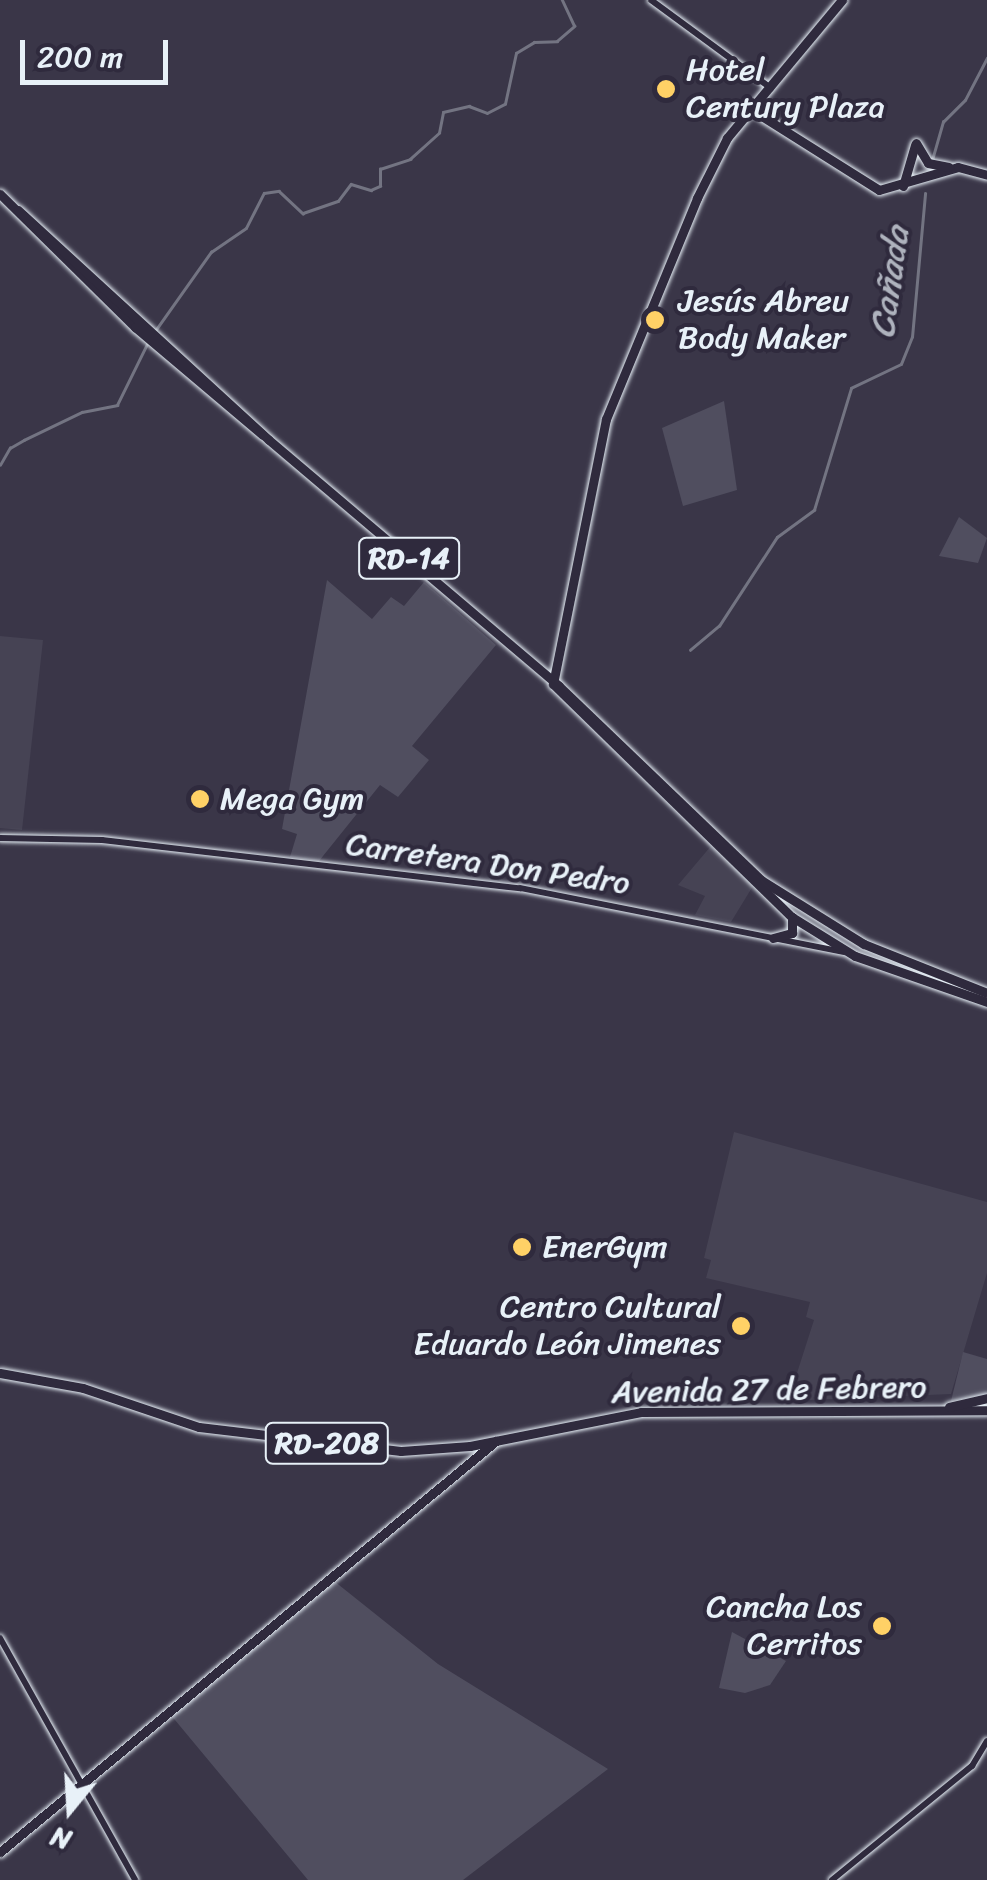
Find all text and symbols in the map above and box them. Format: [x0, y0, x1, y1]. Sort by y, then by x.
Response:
scale bar [25, 20, 172, 82]
text: 200 m [37, 30, 123, 84]
place label: Hotel Century Plaza [686, 52, 885, 127]
marker: Hotel Century Plaza [655, 78, 677, 100]
water label: Cañada [860, 224, 918, 340]
place label: Jesús Abreu Body Maker [678, 283, 850, 358]
marker: Jesús Abreu Body Maker [642, 307, 668, 333]
road number: RD-14 [356, 533, 462, 583]
place label: Mega Gym [220, 780, 364, 818]
marker: Mega Gym [189, 788, 211, 810]
street label: Carretera Don Pedro [343, 825, 633, 903]
place label: EnerGym [542, 1228, 667, 1266]
marker: EnerGym [511, 1236, 533, 1258]
place label: Centro Cultural Eduardo León Jimenes [415, 1289, 721, 1364]
marker: Centro Cultural Eduardo León Jimenes [730, 1315, 752, 1337]
street label: Avenida 27 de Febrero [611, 1368, 927, 1412]
road number: RD-208 [264, 1418, 390, 1468]
place label: Cancha Los Cerritos [706, 1589, 862, 1664]
marker: Cancha Los Cerritos [871, 1615, 893, 1637]
north arrow [20, 1760, 120, 1860]
text: N [44, 1813, 77, 1865]

